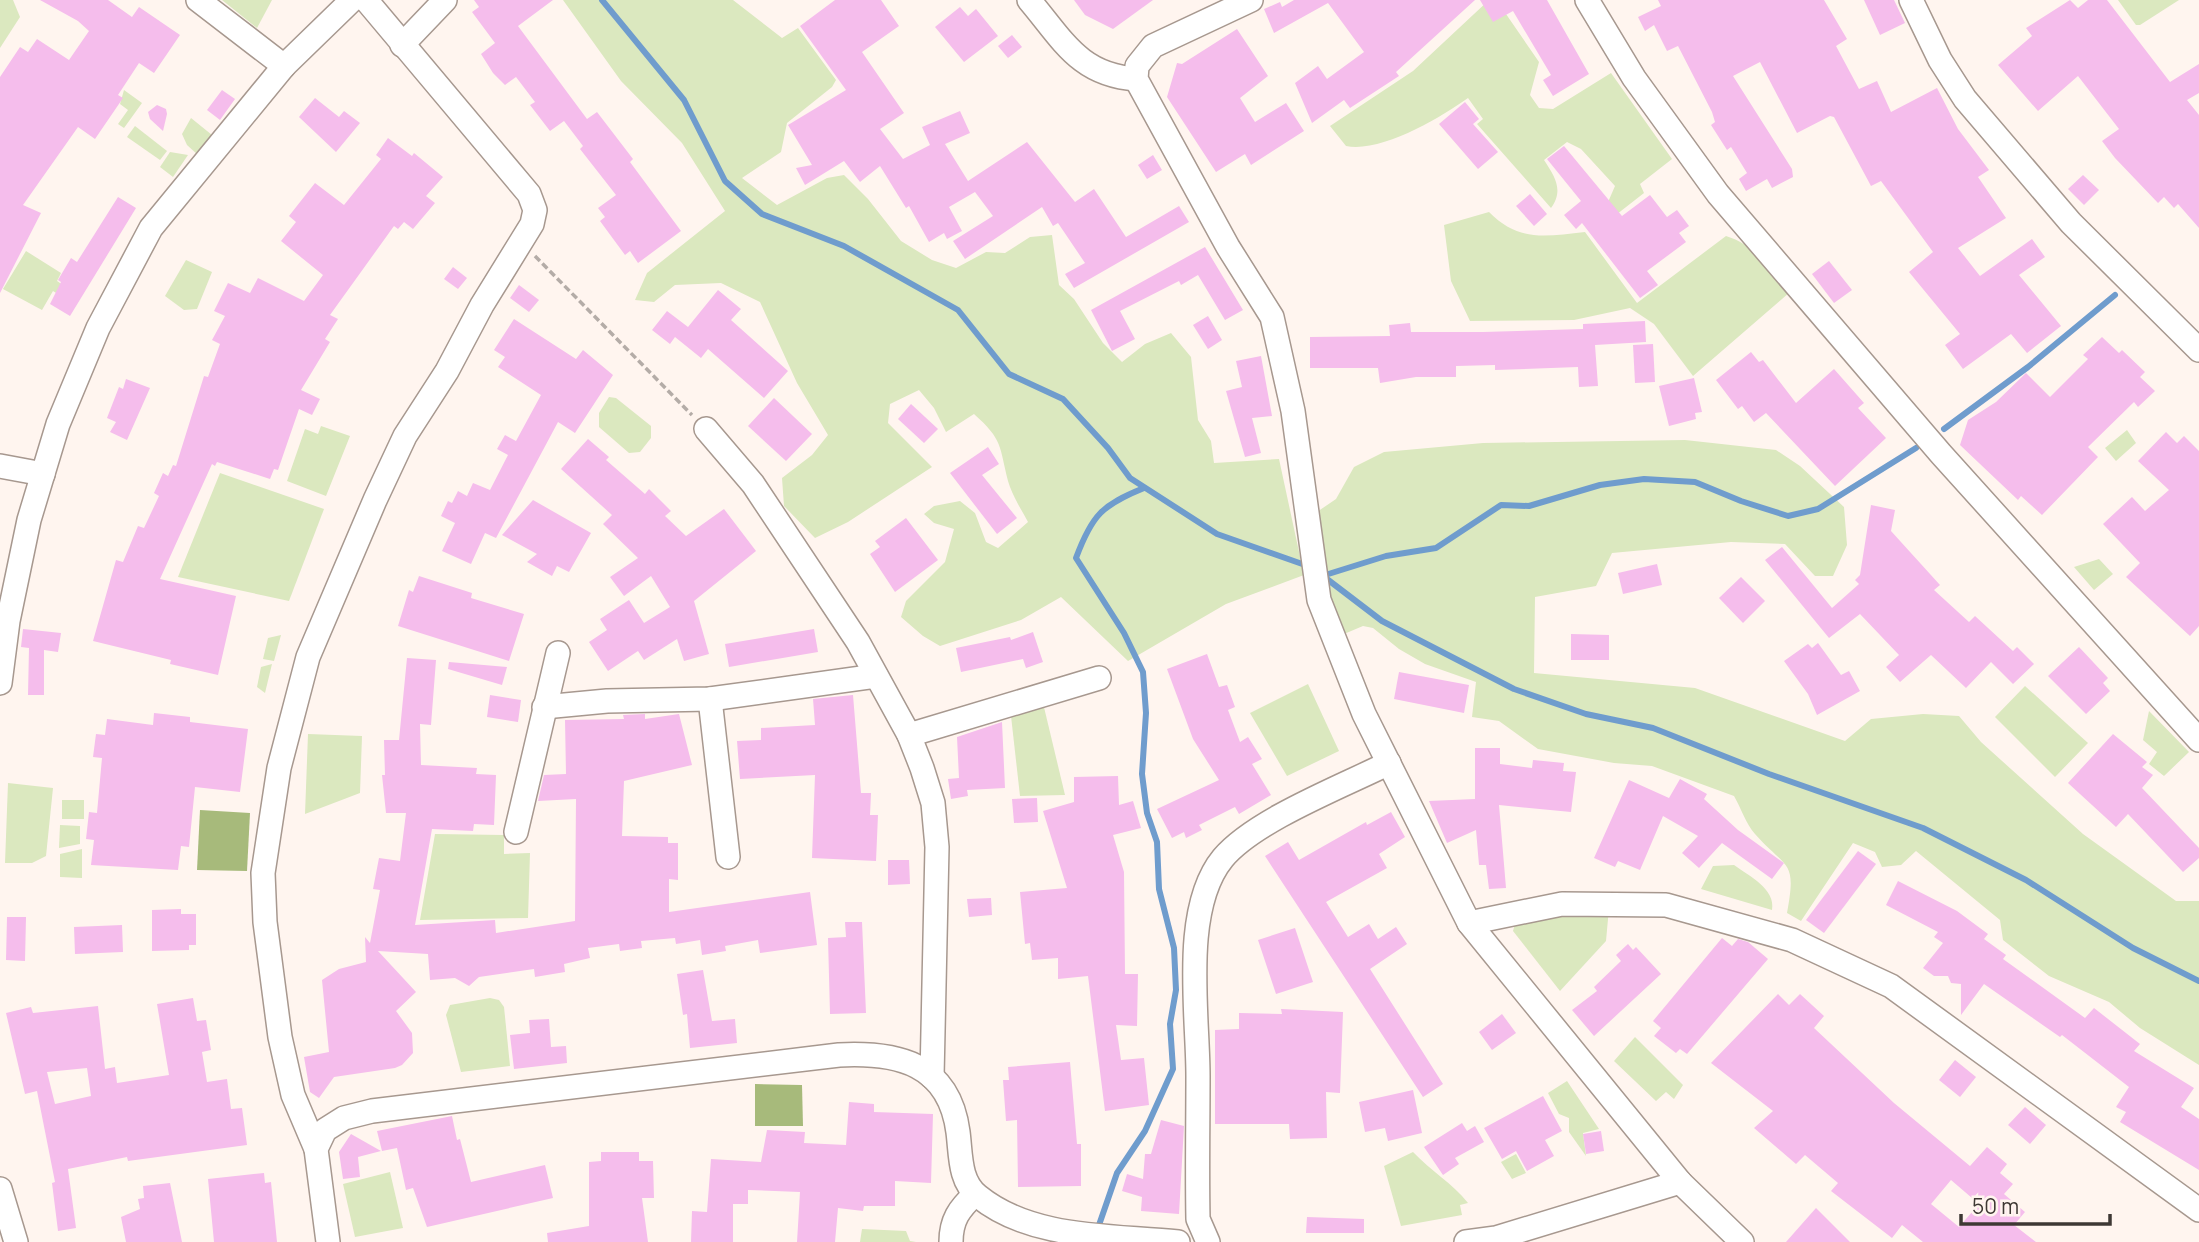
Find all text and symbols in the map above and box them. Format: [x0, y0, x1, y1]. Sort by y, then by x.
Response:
scale bar [1961, 1182, 2110, 1226]
text: 50 m [1972, 1192, 2019, 1220]

